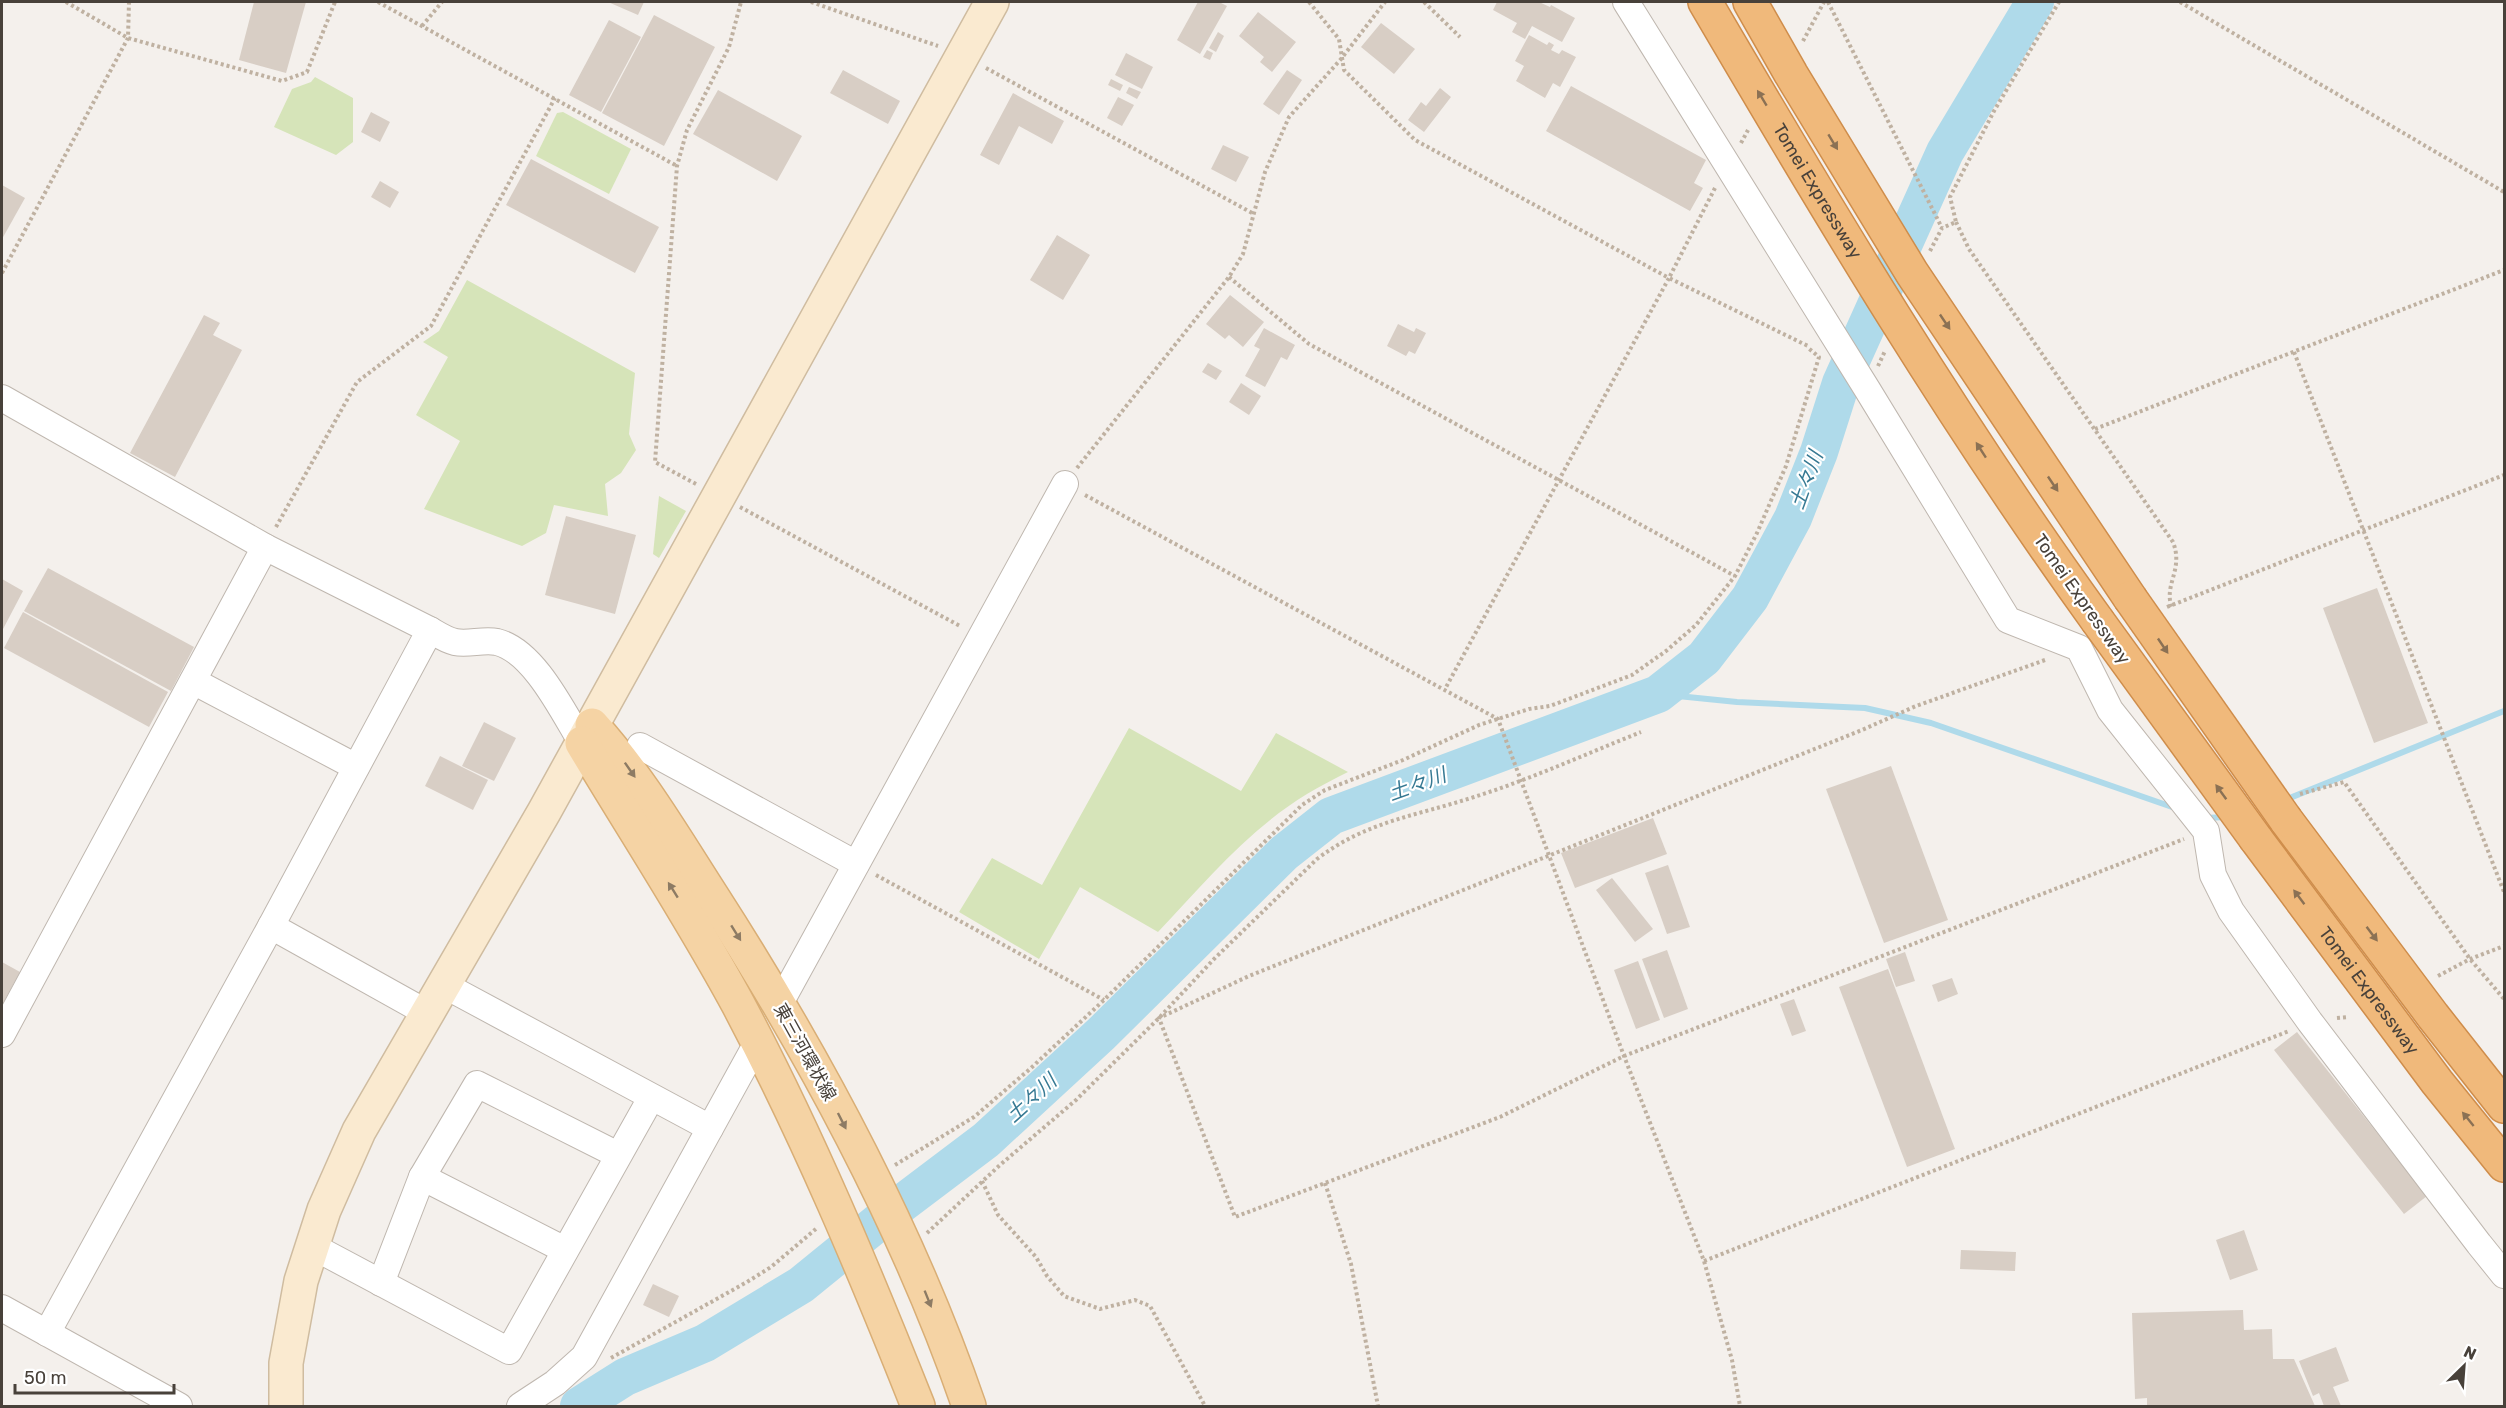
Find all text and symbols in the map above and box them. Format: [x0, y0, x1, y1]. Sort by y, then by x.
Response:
one-way arrow [1756, 90, 1767, 106]
street label: Tomei Expressway [1768, 120, 1867, 263]
one-way arrow [1827, 134, 1838, 150]
one-way arrow [1939, 314, 1950, 330]
one-way arrow [1976, 442, 1987, 458]
water label: 土々川 [1784, 446, 1828, 512]
one-way arrow [2047, 476, 2058, 492]
street label: Tomei Expressway [2029, 530, 2135, 668]
one-way arrow [2157, 638, 2168, 654]
one-way arrow [623, 762, 635, 777]
water label: 土々川 [1385, 762, 1451, 806]
one-way arrow [2215, 785, 2227, 801]
one-way arrow [668, 882, 679, 898]
one-way arrow [2293, 890, 2305, 905]
street label: Tomei Expressway [2314, 922, 2424, 1059]
one-way arrow [730, 925, 741, 941]
one-way arrow [2365, 927, 2377, 942]
street label: 東三河環状線 [769, 999, 841, 1105]
water label: 土々川 [1001, 1068, 1063, 1127]
one-way arrow [2461, 1111, 2474, 1127]
one-way arrow [837, 1112, 847, 1130]
one-way arrow [924, 1290, 933, 1308]
north arrow [2434, 1336, 2494, 1396]
text: N [2461, 1342, 2479, 1364]
scale bar [15, 1357, 174, 1395]
text: 50 m [24, 1367, 67, 1389]

